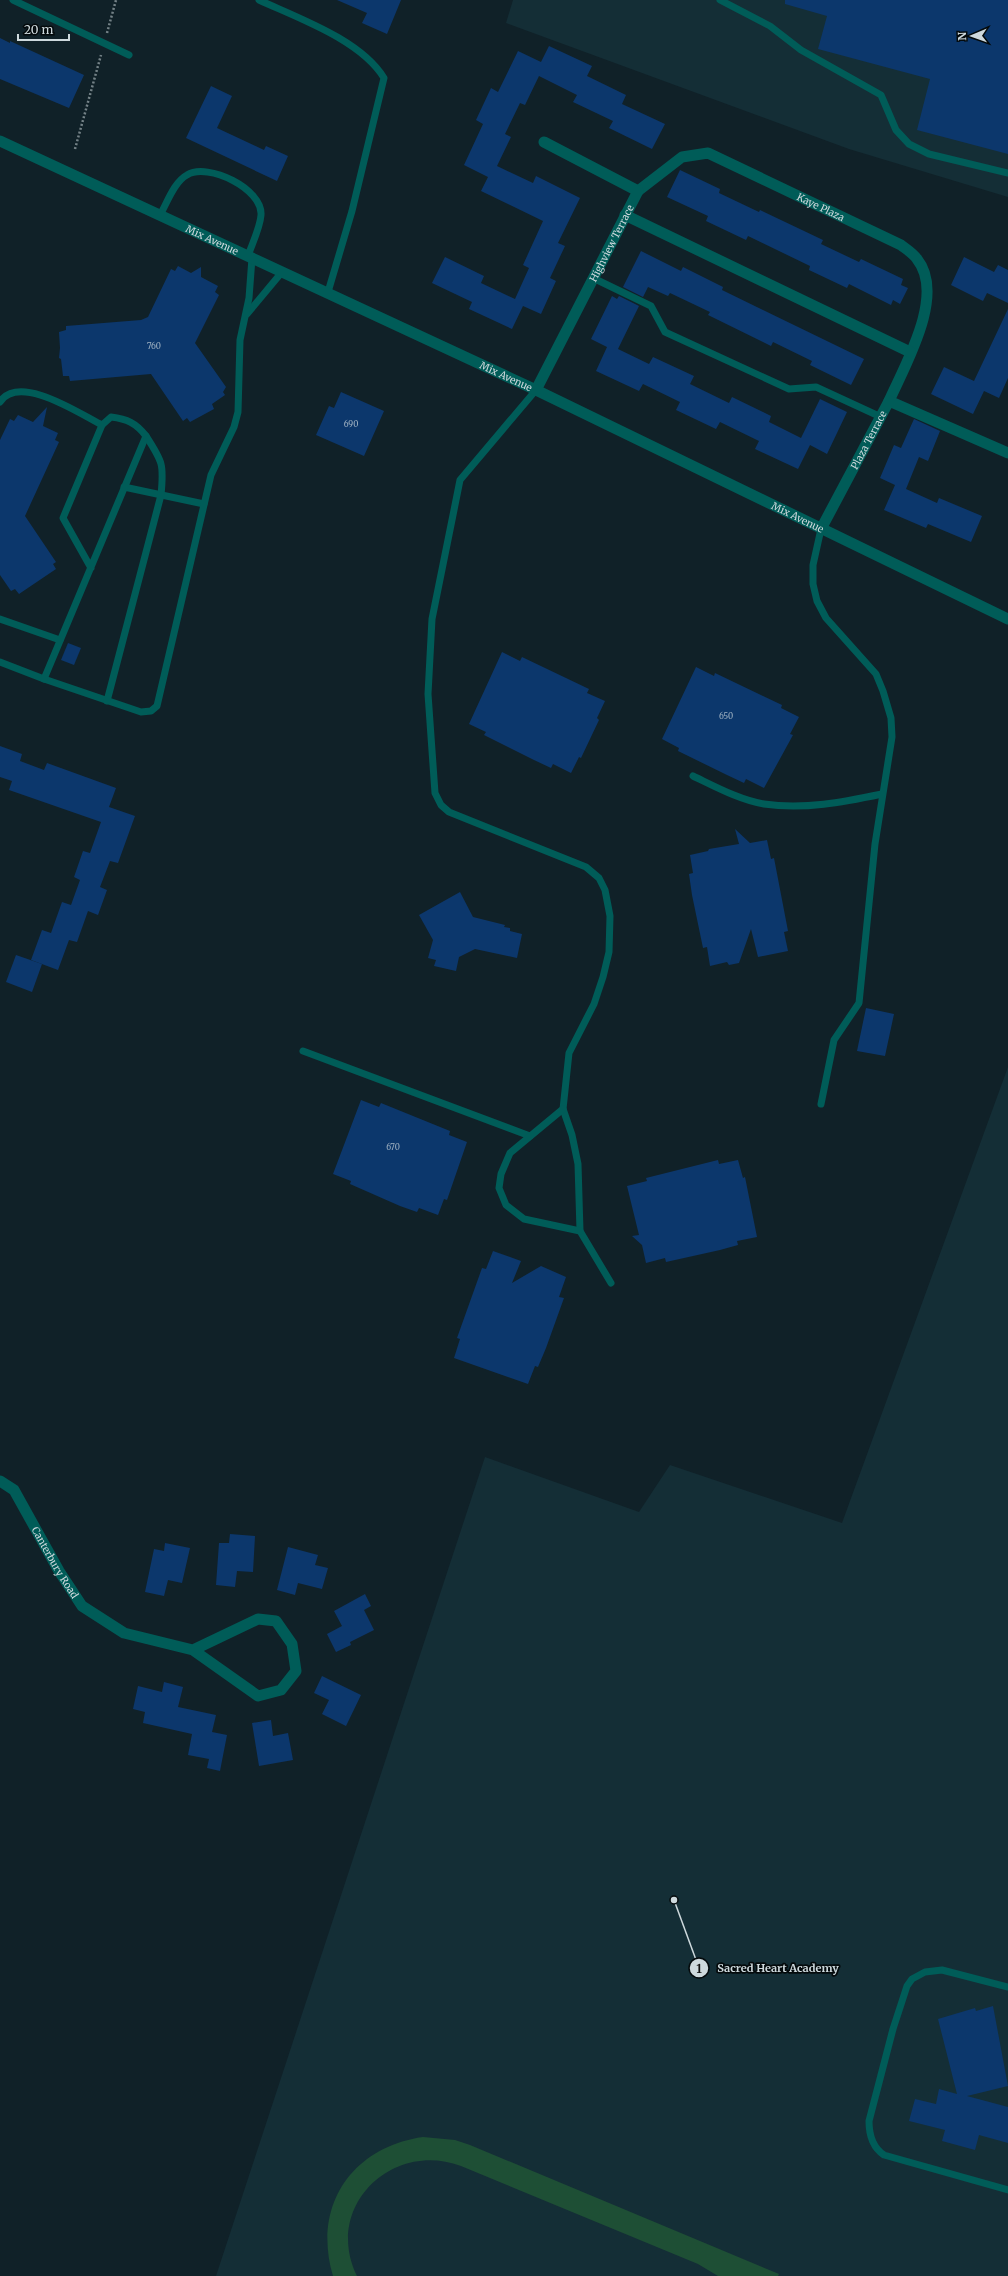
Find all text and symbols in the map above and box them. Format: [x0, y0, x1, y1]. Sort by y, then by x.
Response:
scale bar [18, 16, 69, 42]
north arrow [952, 16, 992, 56]
text: 20 m [24, 22, 53, 37]
text: N [955, 31, 969, 41]
street label: Kaye Plaza [795, 190, 848, 224]
street label: Highview Terrace [586, 202, 636, 284]
street label: Mix Avenue [184, 222, 241, 257]
house number: 760 [147, 341, 161, 351]
street label: Mix Avenue [478, 358, 534, 394]
street label: Plaza Terrace [847, 408, 889, 471]
house number: 690 [344, 419, 358, 429]
street label: Mix Avenue [769, 499, 826, 535]
house number: 650 [719, 711, 733, 721]
house number: 670 [386, 1142, 400, 1152]
street label: Canterbury Road [29, 1524, 82, 1601]
callout: Sacred Heart Academy [689, 1957, 847, 1980]
text: 1 [696, 1961, 702, 1976]
text: Sacred Heart Academy [717, 1961, 839, 1975]

